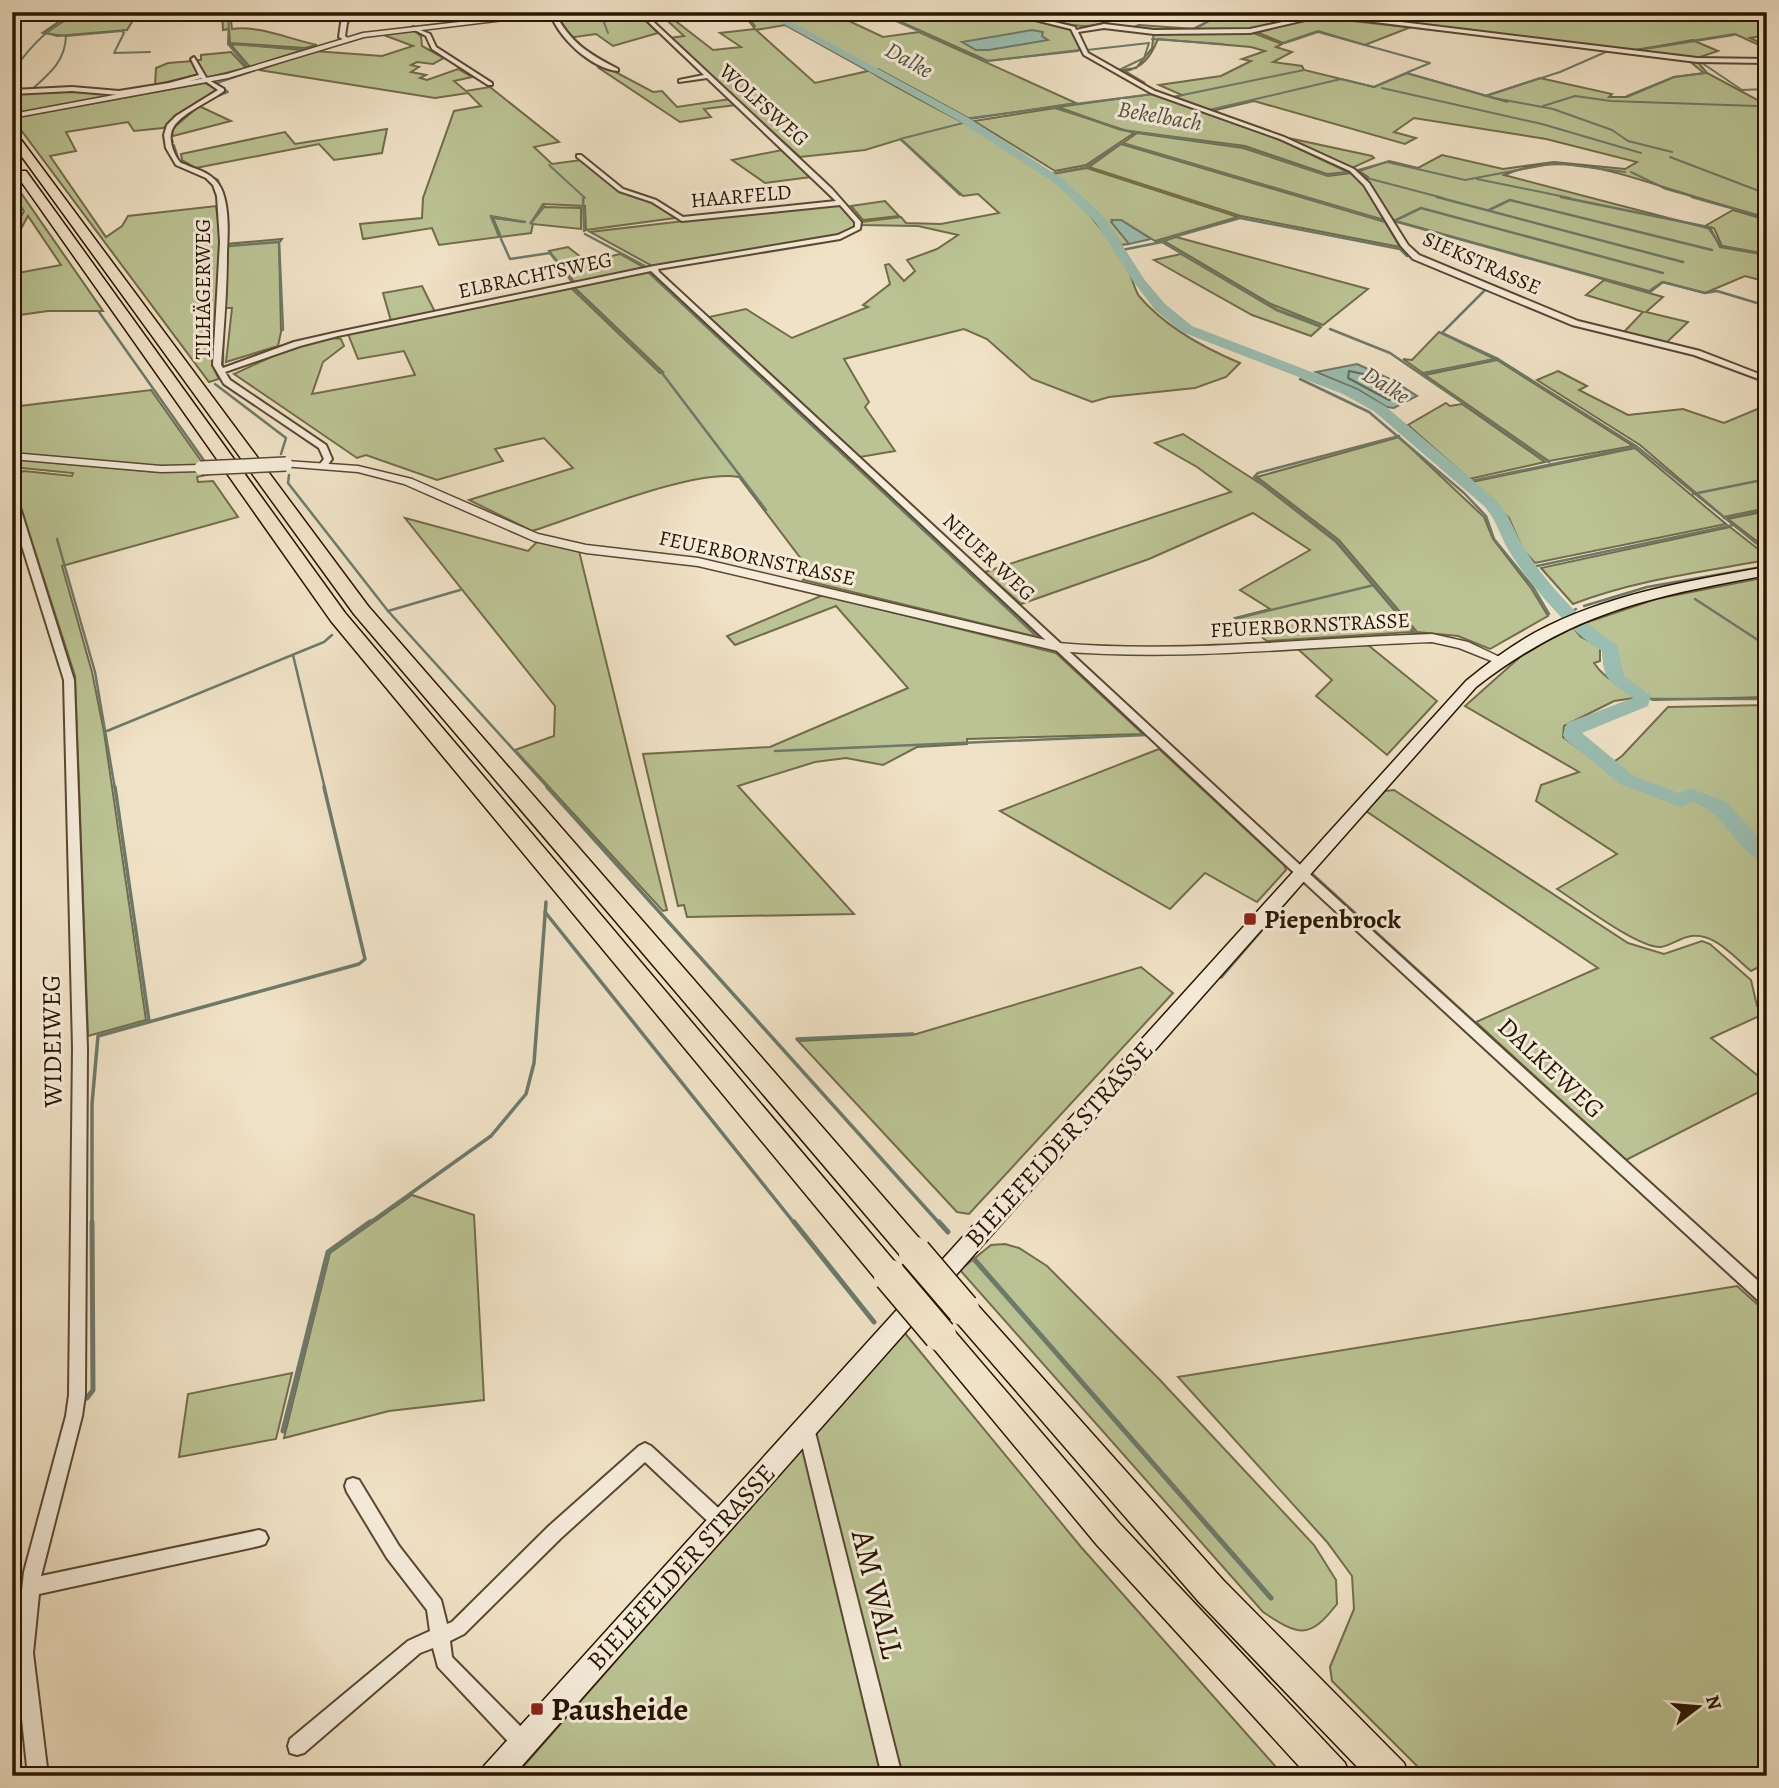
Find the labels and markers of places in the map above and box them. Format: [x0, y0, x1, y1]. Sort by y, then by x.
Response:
place label: Piepenbrock [1264, 902, 1401, 937]
marker: Piepenbrock [1242, 911, 1258, 927]
place label: Pausheide [551, 1687, 688, 1731]
marker: Pausheide [529, 1701, 545, 1717]

